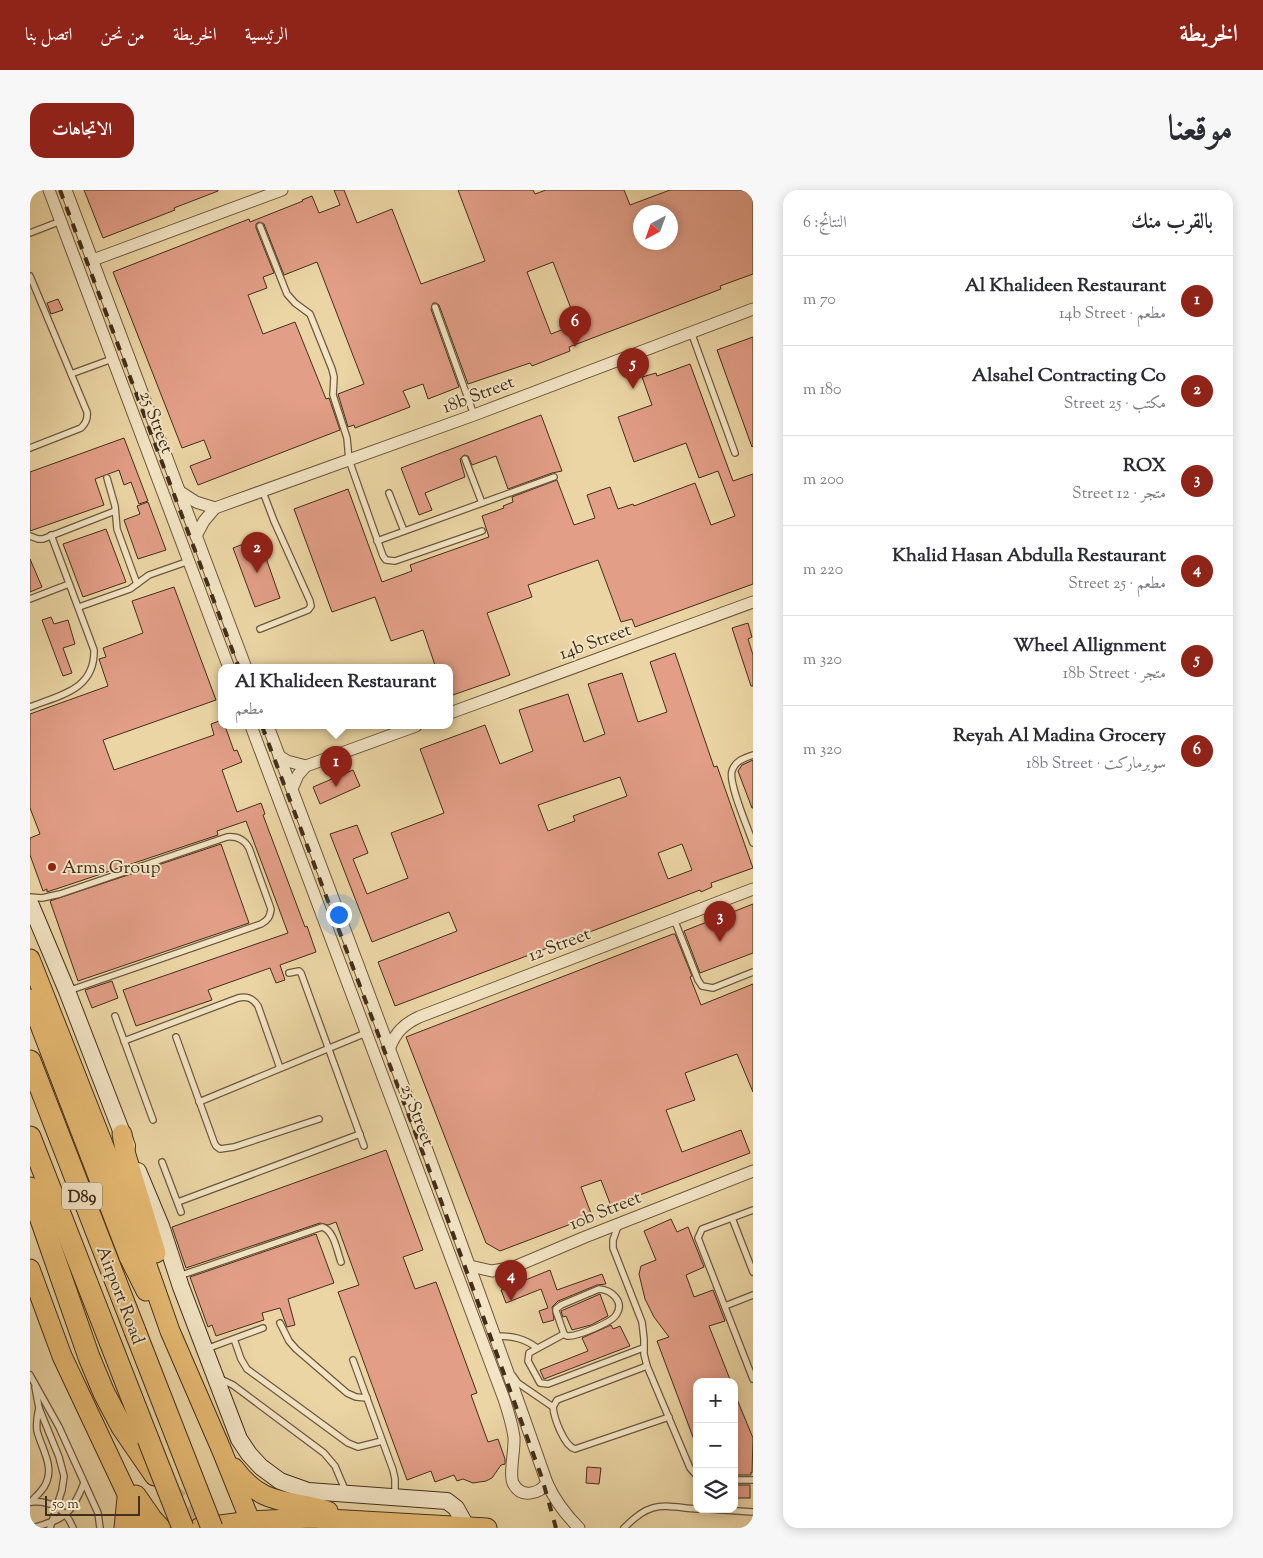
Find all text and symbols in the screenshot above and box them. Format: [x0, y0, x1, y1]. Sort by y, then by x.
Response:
text: الخريطة [1180, 18, 1238, 52]
text: اتصل بنا [25, 23, 72, 49]
text: من نحن [100, 23, 145, 49]
text: الخريطة [173, 23, 217, 49]
text: الرئيسية [245, 23, 288, 49]
button: الاتجاهات [30, 103, 134, 158]
text: موقعنا [1168, 105, 1233, 156]
north arrow [633, 205, 678, 250]
text: بالقرب منك [1131, 208, 1213, 238]
text: النتائج: 6 [803, 212, 847, 235]
text: Al Khalideen Restaurant [965, 273, 1166, 300]
text: 70 m [803, 289, 836, 312]
text: 1 [1194, 289, 1200, 312]
text: مطعم · 14b Street [1059, 303, 1166, 326]
pin: 6 [559, 306, 591, 347]
pin: 5 [617, 348, 649, 389]
text: Alsahel Contracting Co [972, 363, 1166, 390]
street label: 18b Street [439, 370, 519, 421]
text: 180 m [803, 379, 842, 402]
text: 2 [1193, 379, 1201, 402]
street label: 25 Street [131, 388, 179, 458]
text: مكتب · 25 Street [1064, 393, 1166, 416]
text: ROX [1123, 453, 1166, 480]
text: 200 m [803, 469, 844, 492]
text: 3 [1194, 469, 1200, 492]
text: متجر · 12 Street [1072, 483, 1166, 506]
pin: 2 [241, 532, 273, 573]
text: Khalid Hasan Abdulla Restaurant [892, 543, 1166, 570]
text: 220 m [803, 559, 843, 582]
text: 4 [1193, 559, 1201, 582]
text: مطعم · 25 Street [1068, 573, 1166, 596]
street label: 14b Street [556, 618, 635, 668]
text: Wheel Allignment [1013, 633, 1166, 660]
text: 320 m [803, 649, 842, 672]
text: 5 [1194, 649, 1200, 672]
text: متجر · 18b Street [1063, 663, 1166, 686]
popup [218, 664, 453, 729]
text: Al Khalideen Restaurant [235, 669, 436, 696]
text: مطعم [235, 699, 264, 722]
text: Reyah Al Madina Grocery [953, 723, 1166, 750]
text: 320 m [803, 739, 842, 762]
text: 6 [1193, 739, 1201, 762]
pin: 1 [320, 746, 352, 787]
text: سوبرماركت · 18b Street [1026, 753, 1166, 776]
place label: Arms Group [62, 856, 160, 882]
marker: Arms Group [46, 861, 58, 873]
pin: 3 [704, 901, 736, 942]
your location [326, 902, 352, 928]
street label: 12 Street [525, 922, 595, 970]
street label: 25 Street [392, 1081, 440, 1151]
road number: D89 [62, 1182, 102, 1209]
street label: 10b Street [566, 1186, 646, 1238]
street label: Airport Road [88, 1243, 150, 1349]
pin: 4 [495, 1260, 527, 1301]
map controls [693, 1378, 738, 1513]
button: + [693, 1378, 738, 1423]
button: − [693, 1423, 738, 1468]
button: layers [693, 1468, 738, 1513]
scale bar [45, 1493, 140, 1516]
text: 50 m [52, 1495, 79, 1515]

